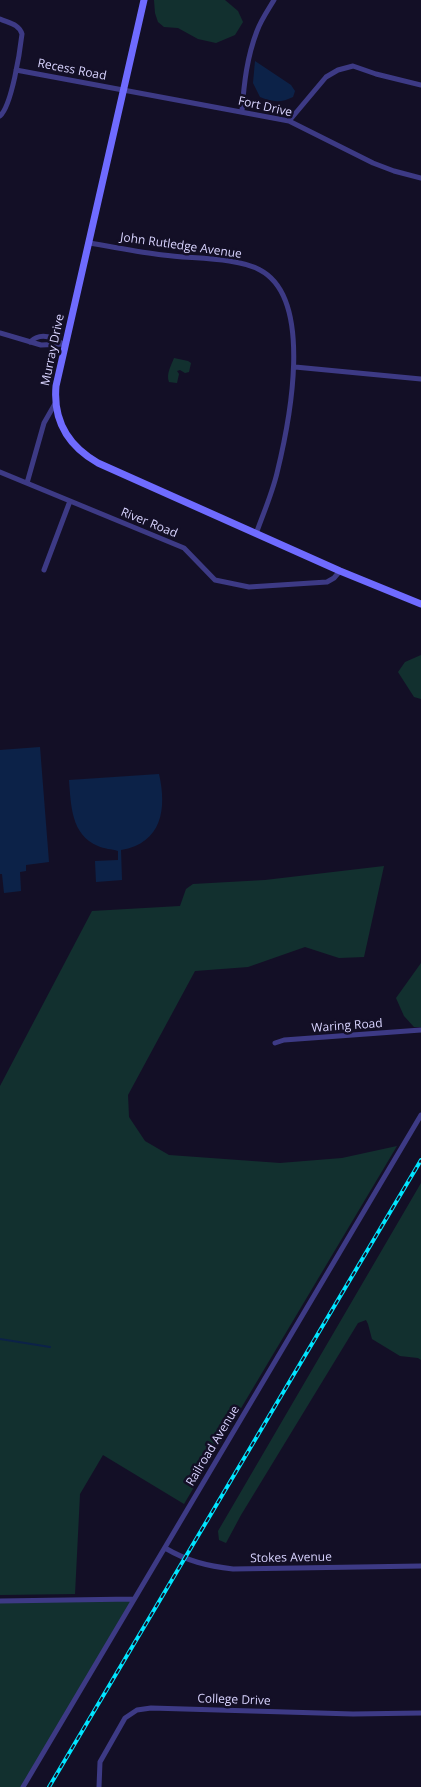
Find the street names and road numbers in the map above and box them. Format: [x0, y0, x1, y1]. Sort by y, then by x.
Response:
street label: Recess Road [36, 56, 108, 84]
street label: Fort Drive [237, 94, 293, 120]
street label: John Rutledge Avenue [119, 230, 243, 262]
street label: Murray Drive [38, 313, 68, 387]
street label: River Road [119, 505, 179, 541]
street label: Waring Road [311, 1016, 383, 1036]
street label: Railroad Avenue [183, 1403, 243, 1489]
street label: Stokes Avenue [250, 1550, 332, 1566]
street label: College Drive [197, 1692, 271, 1708]

